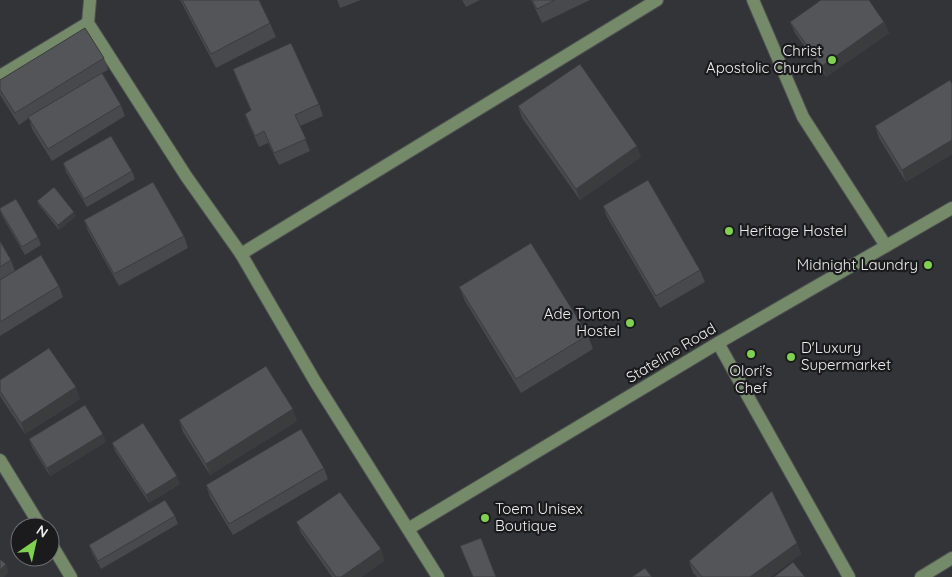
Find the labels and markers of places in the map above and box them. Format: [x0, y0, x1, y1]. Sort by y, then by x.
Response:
place label: Christ Apostolic Church [706, 41, 822, 77]
marker: Christ Apostolic Church [826, 54, 838, 66]
place label: Heritage Hostel [739, 221, 847, 240]
marker: Heritage Hostel [723, 225, 735, 237]
place label: Midnight Laundry [797, 255, 918, 274]
marker: Midnight Laundry [922, 259, 934, 271]
place label: Ade Torton Hostel [544, 304, 620, 340]
marker: Ade Torton Hostel [624, 317, 636, 329]
place label: D'Luxury Supermarket [801, 338, 891, 374]
marker: Olori's Chef [745, 348, 757, 360]
marker: D'Luxury Supermarket [785, 351, 797, 363]
place label: Olori's Chef [730, 361, 772, 397]
place label: Toem Unisex Boutique [495, 499, 583, 535]
marker: Toem Unisex Boutique [479, 512, 491, 524]

